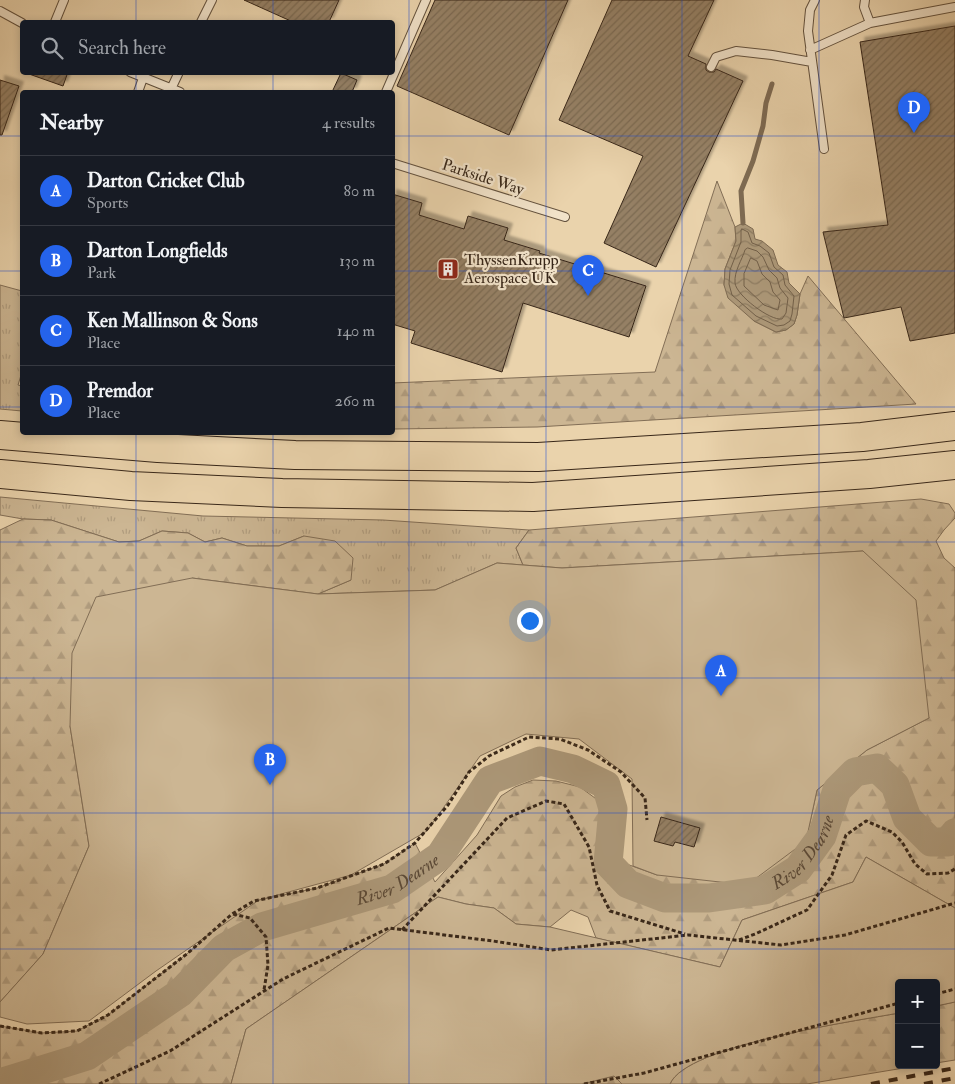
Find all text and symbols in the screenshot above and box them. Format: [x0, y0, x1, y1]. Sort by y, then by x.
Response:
search box [20, 20, 395, 75]
icon: search [38, 34, 66, 62]
text: Search here [78, 36, 166, 60]
pin: D [898, 92, 930, 133]
text: Nearby [40, 109, 103, 136]
text: 4 results [322, 113, 375, 133]
street label: Parkside Way [440, 154, 527, 200]
text: Darton Cricket Club [87, 169, 245, 193]
text: A [51, 181, 61, 201]
text: 80 m [344, 181, 375, 201]
text: Sports [87, 193, 128, 213]
text: Darton Longfields [87, 239, 228, 263]
place label: ThyssenKrupp Aerospace UK [463, 250, 559, 289]
text: B [51, 251, 61, 271]
text: 130 m [339, 251, 375, 271]
pin: C [572, 255, 604, 296]
building icon: ThyssenKrupp Aerospace UK [436, 257, 460, 281]
text: Park [87, 263, 116, 283]
text: Ken Mallinson & Sons [87, 309, 258, 333]
text: C [50, 321, 62, 341]
text: 140 m [337, 321, 375, 341]
text: Place [87, 333, 120, 353]
text: Premdor [87, 379, 153, 403]
text: D [49, 391, 63, 411]
text: 260 m [335, 391, 375, 411]
text: Place [87, 403, 120, 423]
your location [517, 608, 543, 634]
pin: A [705, 655, 737, 696]
pin: B [254, 744, 286, 785]
water label: River Dearne [766, 811, 840, 895]
water label: River Dearne [352, 848, 444, 911]
map controls [895, 979, 940, 1069]
button: + [895, 979, 940, 1024]
button: − [895, 1024, 940, 1069]

